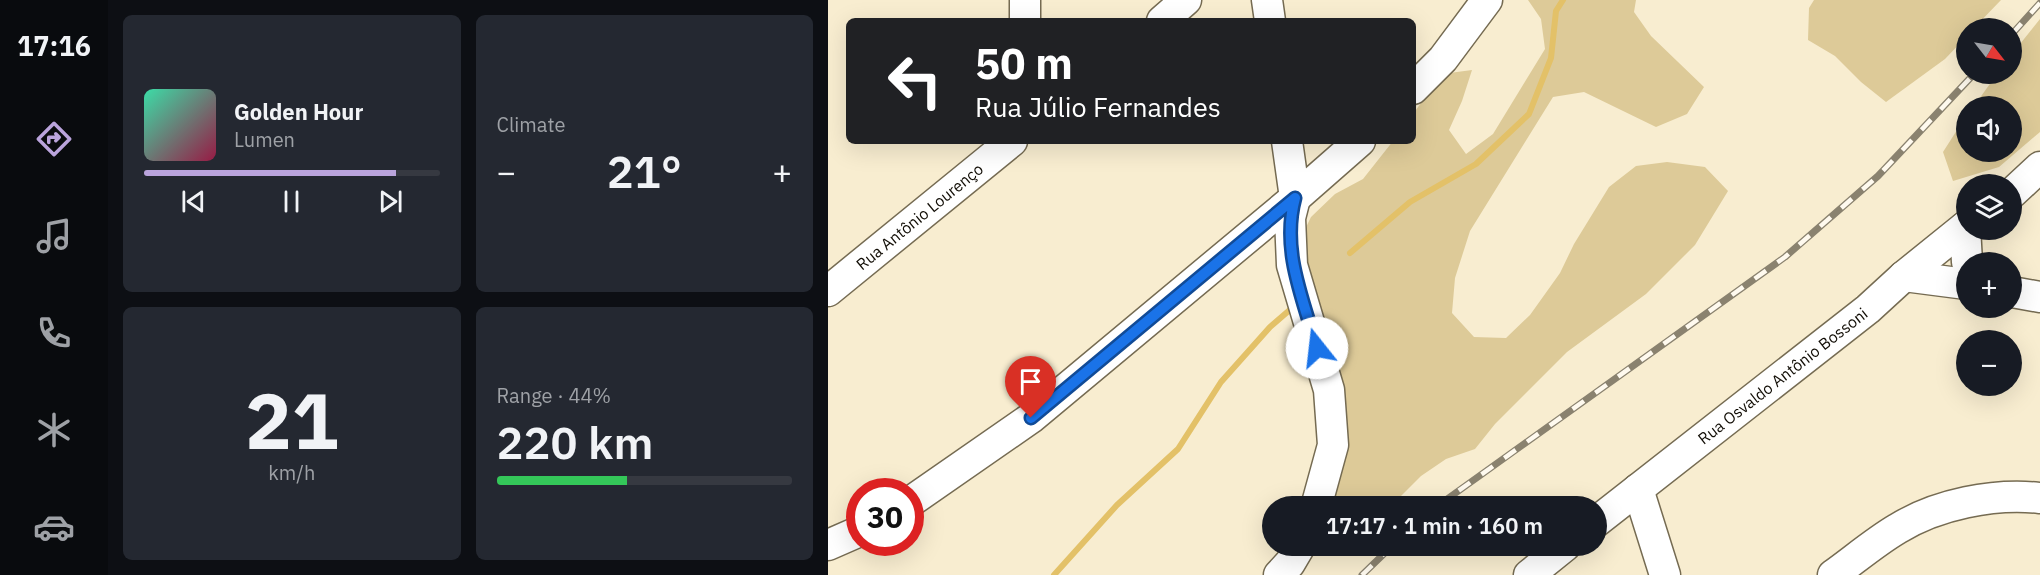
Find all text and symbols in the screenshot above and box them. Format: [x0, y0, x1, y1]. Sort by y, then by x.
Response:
north arrow [1956, 18, 2022, 84]
map controls [1956, 18, 2022, 396]
text: 17:16 [17, 28, 91, 63]
text: 50 m [975, 36, 1073, 91]
icon: left [876, 42, 954, 120]
text: Rua Júlio Fernandes [975, 89, 1221, 124]
button: sound [1956, 96, 2022, 162]
text: Golden Hour [234, 97, 363, 126]
text: Climate [497, 111, 565, 138]
icon: directions [33, 118, 75, 160]
text: Lumen [234, 126, 295, 153]
text: 21° [607, 142, 682, 200]
text: − [497, 150, 516, 193]
text: + [772, 150, 792, 193]
street label: Rua Antônio Lourenço [852, 159, 987, 274]
button: layers [1956, 174, 2022, 240]
icon: previous [177, 185, 210, 218]
icon: pause [275, 185, 308, 218]
icon: next [374, 185, 407, 218]
icon: music [33, 215, 75, 257]
button: + [1956, 252, 2022, 318]
street label: Rua Osvaldo Antônio Bossoni [1694, 303, 1871, 448]
icon: phone [33, 312, 75, 354]
position arrow [1285, 316, 1349, 380]
button: − [1956, 330, 2022, 396]
pin [1005, 356, 1056, 418]
icon: arrive [1014, 365, 1047, 398]
text: 21 [245, 369, 339, 470]
text: Range · 44% [497, 382, 611, 409]
icon: climate [33, 409, 75, 451]
text: 220 km [497, 413, 653, 471]
text: km/h [268, 459, 315, 486]
speed limit sign: 30 [846, 478, 924, 556]
icon: car [33, 506, 75, 548]
text: 17:17 · 1 min · 160 m [1326, 511, 1543, 540]

